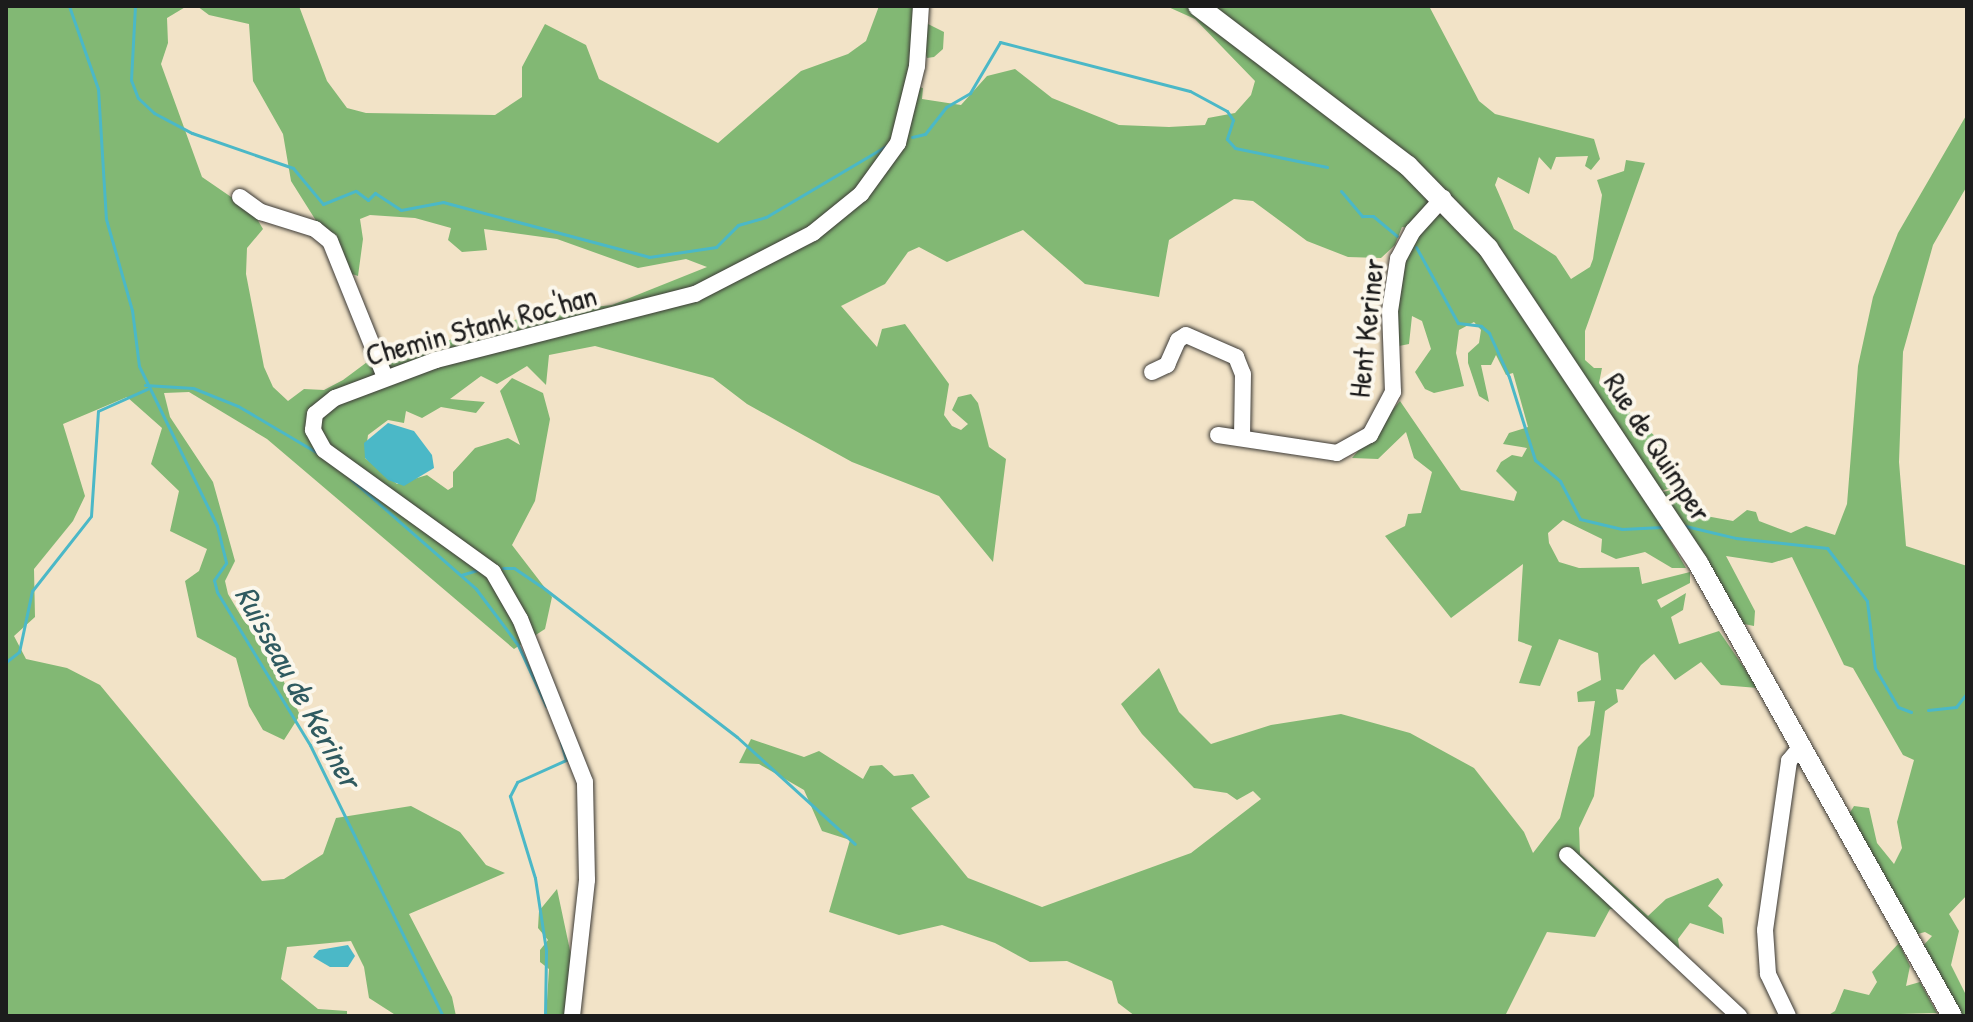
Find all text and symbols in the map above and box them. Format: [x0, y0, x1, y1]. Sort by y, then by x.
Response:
street label: Hent Keriner [1341, 257, 1391, 399]
street label: Chemin Stank Roc'han [362, 277, 600, 373]
street label: Rue de Quimper [1597, 366, 1719, 528]
water label: Ruisseau de Keriner [227, 579, 369, 795]

